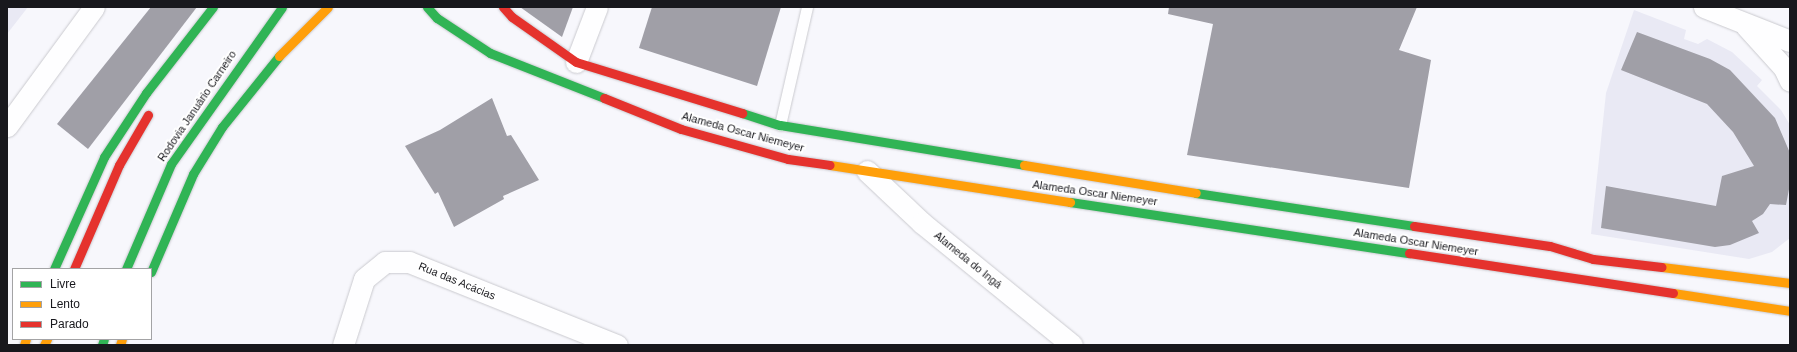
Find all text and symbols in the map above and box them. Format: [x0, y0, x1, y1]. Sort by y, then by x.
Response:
street label: Rodovia Januário Carneiro [155, 48, 239, 164]
street label: Alameda Oscar Niemeyer [680, 109, 806, 155]
street label: Alameda Oscar Niemeyer [1032, 178, 1158, 208]
street label: Alameda Oscar Niemeyer [1353, 226, 1479, 258]
street label: Alameda do Ingá [932, 229, 1004, 291]
street label: Rua das Acácias [416, 259, 498, 303]
legend [12, 268, 152, 340]
text: Livre [50, 277, 76, 291]
text: Lento [50, 297, 80, 311]
text: Parado [50, 317, 89, 331]

